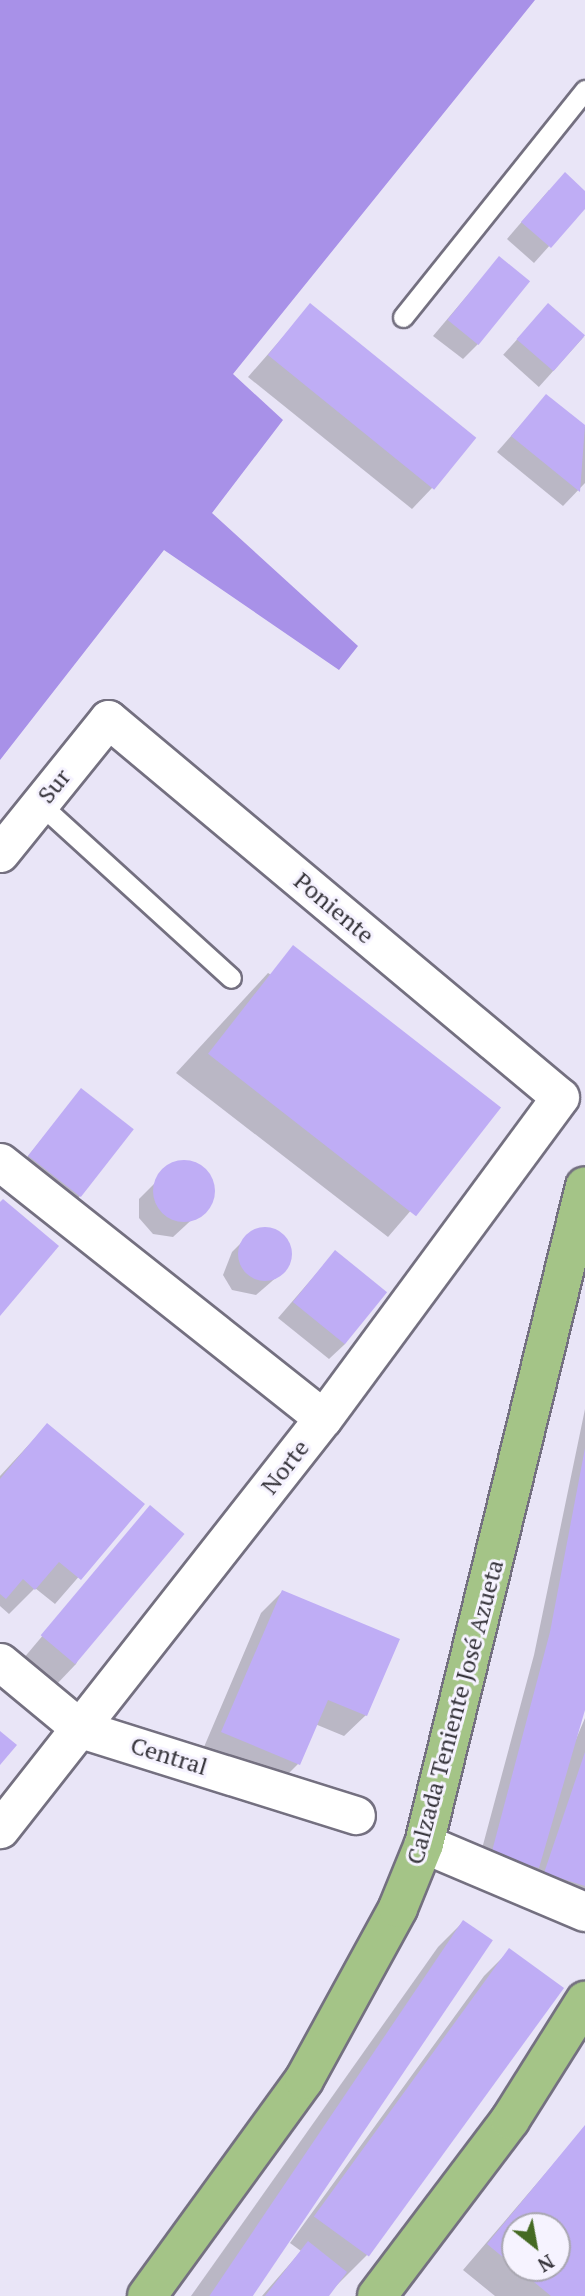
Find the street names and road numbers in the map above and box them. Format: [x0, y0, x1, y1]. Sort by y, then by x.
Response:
street label: Sur [32, 763, 76, 809]
street label: Poniente [288, 866, 380, 950]
street label: Norte [255, 1434, 315, 1500]
street label: Calzada Teniente José Azueta [400, 1556, 510, 1868]
street label: Central [127, 1731, 211, 1781]

